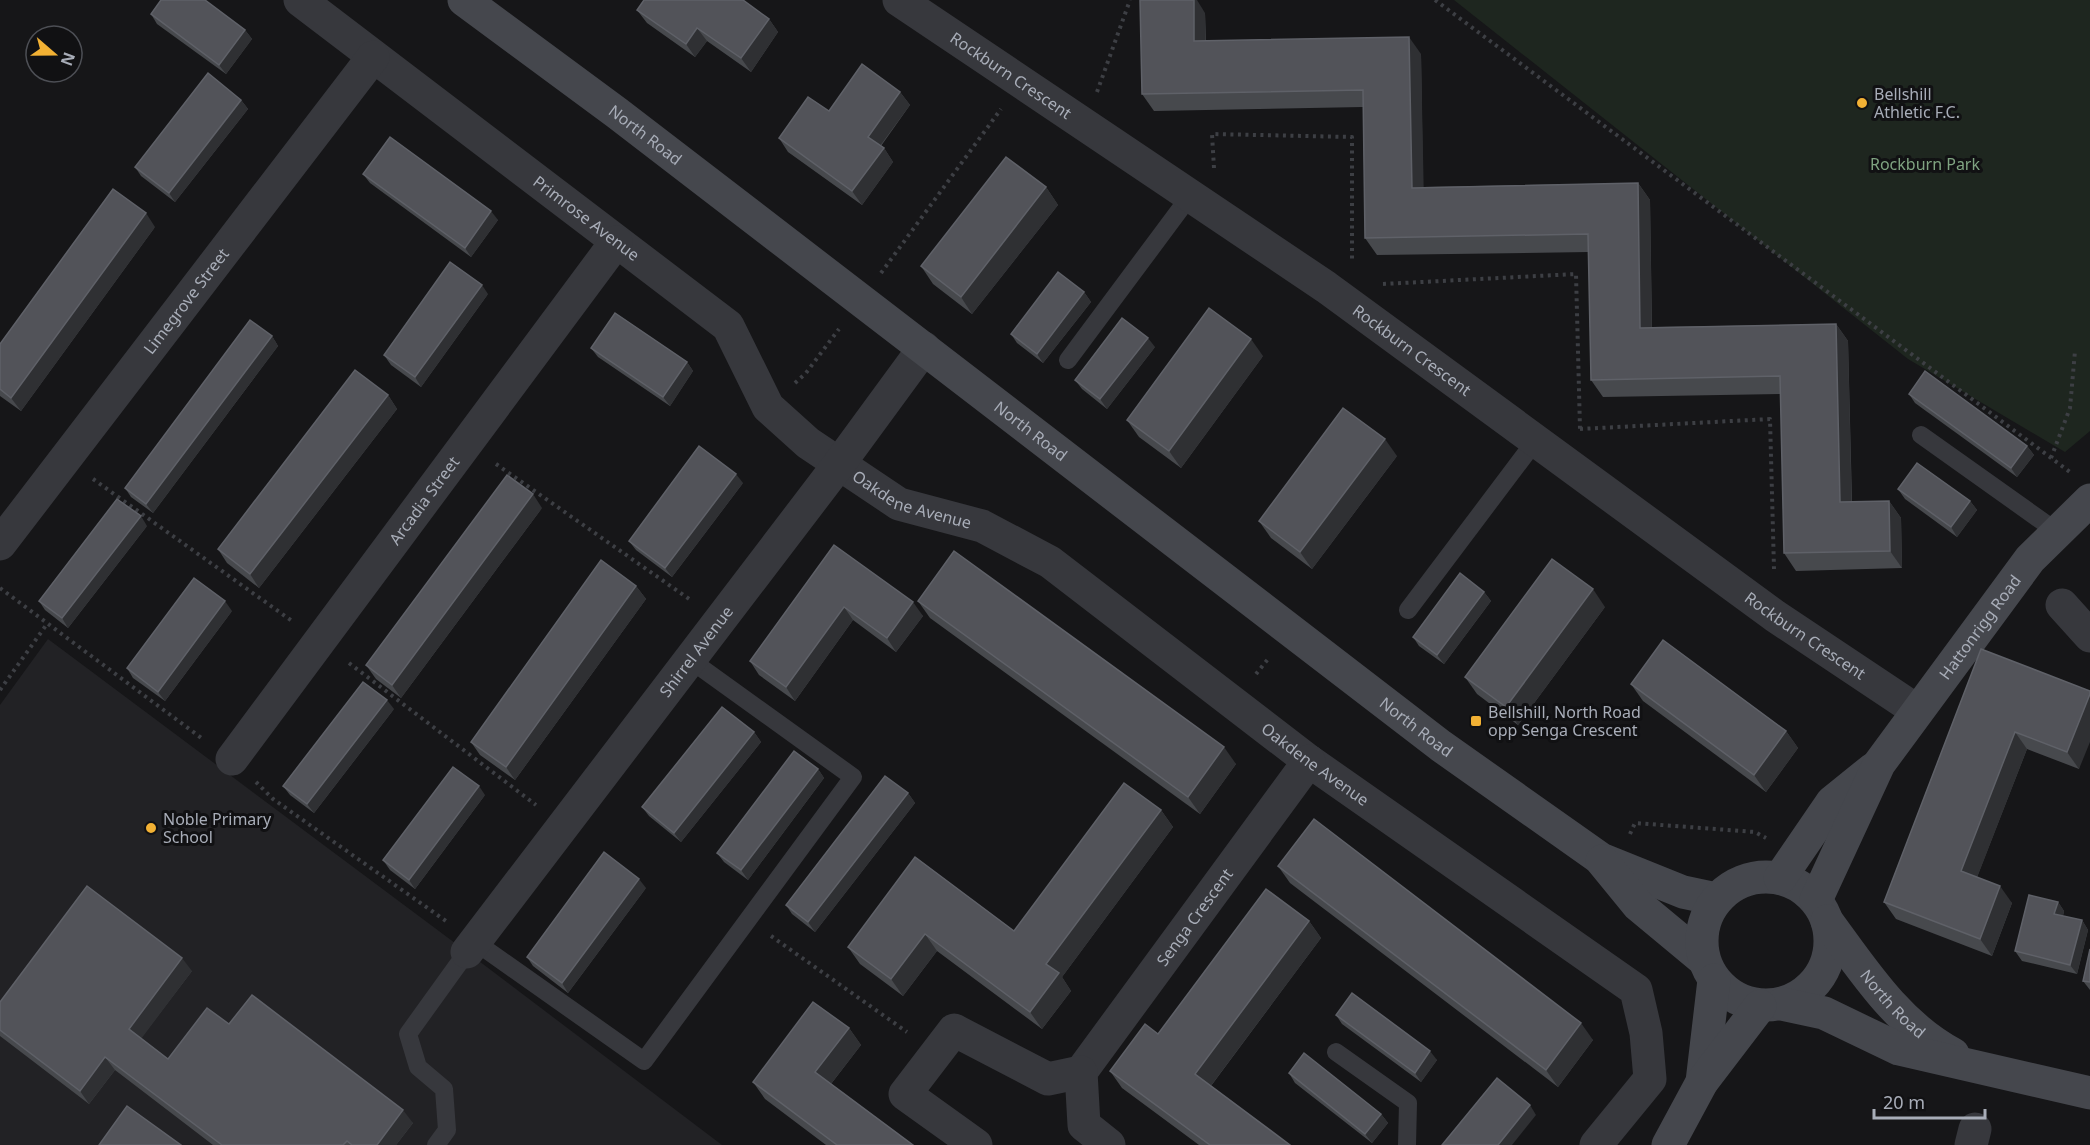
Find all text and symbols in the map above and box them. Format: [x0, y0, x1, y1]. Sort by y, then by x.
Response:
north arrow [24, 24, 84, 84]
street label: Rockburn Crescent [946, 27, 1076, 124]
text: N [56, 49, 81, 69]
place label: Bellshill Athletic F.C. [1874, 83, 1960, 123]
marker: Bellshill Athletic F.C. [1855, 96, 1869, 110]
street label: North Road [604, 100, 686, 170]
park label: Rockburn Park [1870, 153, 1980, 175]
street label: Primrose Avenue [529, 170, 644, 266]
street label: Limegrove Street [138, 243, 234, 359]
street label: Rockburn Crescent [1348, 299, 1476, 401]
street label: North Road [990, 396, 1072, 466]
street label: Arcadia Street [384, 452, 464, 549]
street label: Oakdene Avenue [848, 465, 974, 534]
street label: Hattonrigg Road [1934, 570, 2026, 684]
street label: Rockburn Crescent [1740, 586, 1870, 685]
street label: Shirrel Avenue [654, 601, 738, 702]
street label: North Road [1375, 692, 1457, 762]
place label: Bellshill, North Road opp Senga Crescent [1488, 701, 1641, 741]
marker: Bellshill, North Road opp Senga Crescent [1469, 714, 1483, 728]
street label: Oakdene Avenue [1257, 717, 1373, 811]
place label: Noble Primary School [163, 808, 272, 848]
marker: Noble Primary School [144, 821, 158, 835]
street label: Senga Crescent [1151, 864, 1238, 971]
street label: North Road [1855, 965, 1930, 1043]
scale bar [1874, 1082, 1985, 1120]
text: 20 m [1883, 1090, 1925, 1114]

